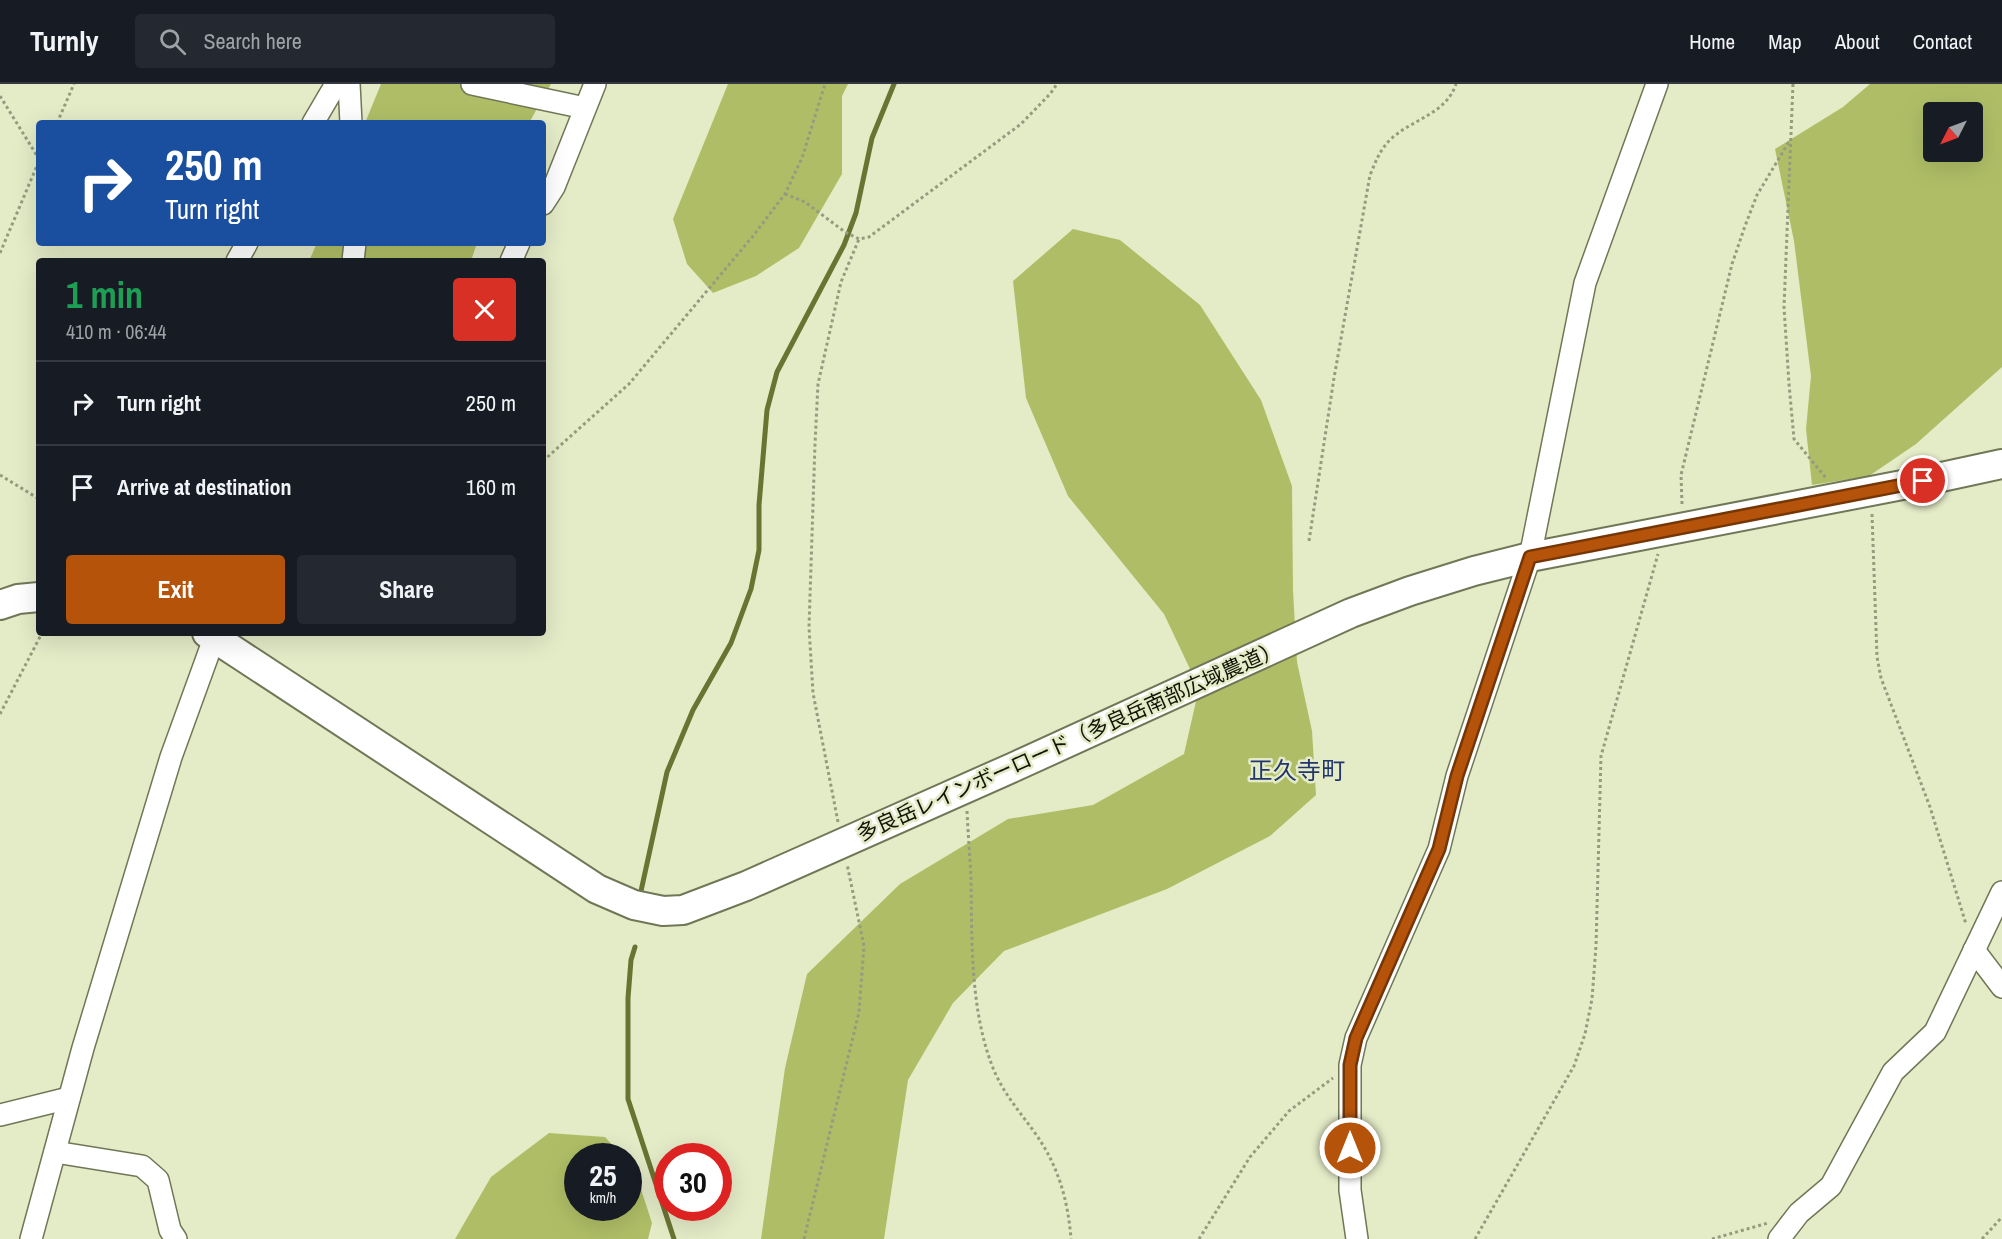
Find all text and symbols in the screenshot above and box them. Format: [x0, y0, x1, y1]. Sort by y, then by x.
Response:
search box [135, 14, 555, 68]
text: Turnly [30, 22, 99, 60]
icon: search [156, 25, 189, 58]
text: Search here [204, 26, 302, 56]
text: Home [1689, 27, 1735, 56]
text: Map [1768, 27, 1802, 56]
text: About [1835, 27, 1880, 56]
text: Contact [1913, 27, 1972, 56]
north arrow [1923, 102, 1983, 162]
map controls [1923, 102, 1983, 162]
text: 250 m [165, 137, 263, 193]
icon: right [66, 144, 144, 222]
text: Turn right [165, 191, 259, 227]
text: 1 min [66, 271, 143, 319]
button: close [453, 278, 516, 341]
text: 410 m · 06:44 [66, 318, 166, 345]
icon: right [66, 387, 99, 420]
text: Turn right [117, 388, 201, 418]
text: 250 m [466, 388, 516, 418]
pin [1897, 455, 1948, 506]
icon: arrive [1906, 464, 1939, 497]
icon: arrive [66, 471, 99, 504]
text: Arrive at destination [117, 472, 291, 502]
text: 160 m [466, 472, 516, 502]
button: Exit [66, 555, 285, 624]
button: Share [297, 555, 516, 624]
street label: 多良岳レインボーロード（多良岳南部広域農道） [852, 634, 1286, 848]
district label: 正久寺町 [1249, 754, 1345, 786]
position arrow [1318, 1116, 1382, 1180]
speed limit sign: 30 [654, 1143, 732, 1221]
text: 25 [589, 1155, 617, 1195]
text: km/h [590, 1187, 616, 1208]

